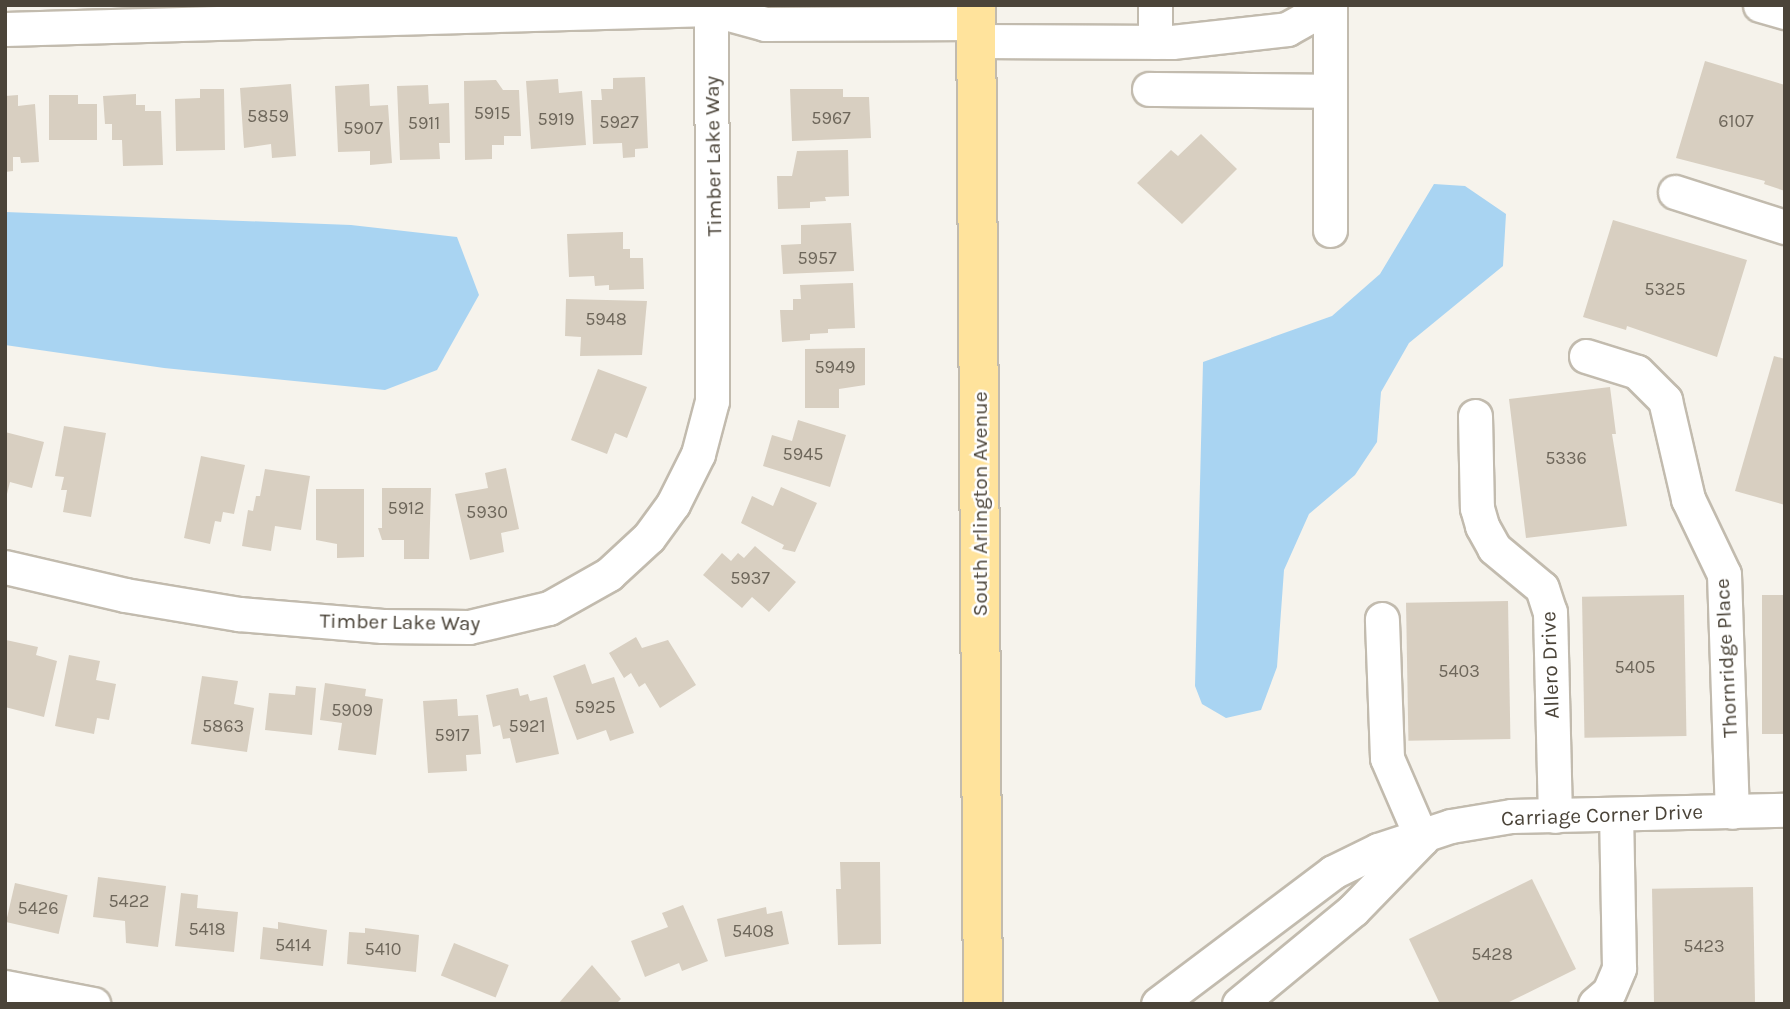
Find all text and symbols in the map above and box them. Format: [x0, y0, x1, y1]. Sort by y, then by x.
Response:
street label: Timber Lake Way [699, 75, 727, 237]
house number: 5915 [474, 102, 510, 124]
house number: 5859 [247, 105, 289, 127]
house number: 5967 [811, 107, 851, 129]
house number: 5919 [538, 108, 574, 130]
house number: 6107 [1718, 110, 1754, 132]
house number: 5927 [599, 111, 639, 133]
house number: 5911 [408, 112, 440, 134]
house number: 5907 [343, 117, 383, 139]
house number: 5957 [797, 247, 837, 269]
house number: 5325 [1644, 278, 1686, 300]
house number: 5948 [585, 308, 627, 330]
house number: 5949 [814, 356, 856, 378]
street label: South Arlington Avenue [967, 392, 993, 616]
house number: 5945 [783, 443, 823, 465]
house number: 5336 [1545, 447, 1587, 469]
house number: 5912 [388, 497, 424, 519]
house number: 5930 [466, 501, 508, 523]
house number: 5937 [730, 567, 770, 589]
street label: Thornridge Place [1709, 578, 1743, 738]
street label: Timber Lake Way [319, 608, 481, 636]
street label: Allero Drive [1536, 611, 1564, 719]
house number: 5405 [1614, 656, 1656, 678]
house number: 5403 [1438, 660, 1480, 682]
house number: 5925 [574, 696, 616, 718]
house number: 5909 [331, 699, 373, 721]
house number: 5863 [202, 715, 244, 737]
house number: 5921 [509, 715, 545, 737]
house number: 5917 [434, 724, 470, 746]
street label: Carriage Corner Drive [1501, 799, 1703, 831]
house number: 5422 [108, 890, 150, 912]
house number: 5426 [18, 897, 58, 919]
house number: 5418 [188, 918, 226, 940]
house number: 5408 [732, 920, 774, 942]
house number: 5414 [275, 934, 311, 956]
house number: 5423 [1683, 935, 1725, 957]
house number: 5410 [365, 938, 401, 960]
house number: 5428 [1471, 943, 1513, 965]

